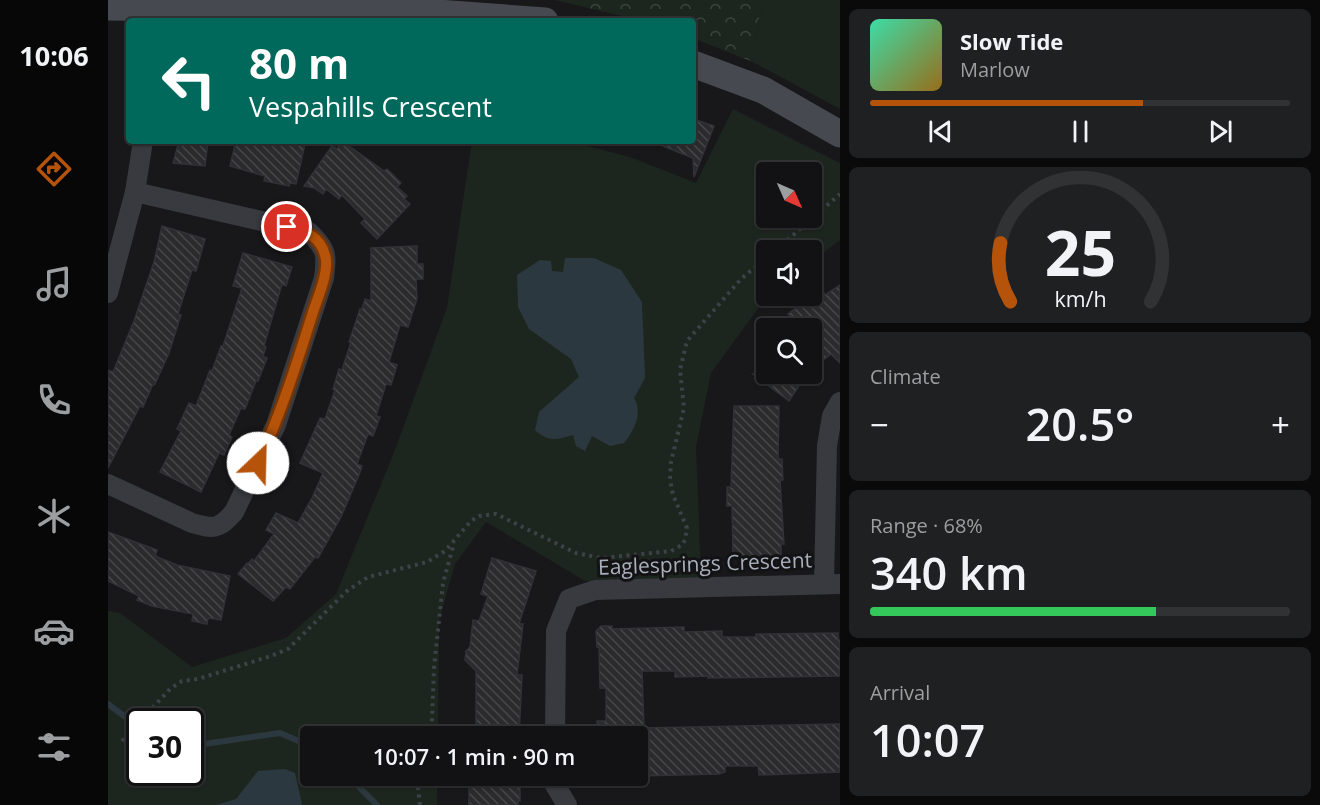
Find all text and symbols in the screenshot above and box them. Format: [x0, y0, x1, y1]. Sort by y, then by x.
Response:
text: Slow Tide [960, 26, 1063, 56]
text: 80 m [249, 34, 349, 91]
text: 10:06 [19, 37, 89, 74]
icon: left [150, 42, 228, 120]
text: Marlow [960, 56, 1030, 83]
text: Vespahills Crescent [249, 88, 492, 125]
icon: previous [924, 115, 957, 148]
icon: pause [1064, 115, 1097, 148]
icon: next [1204, 115, 1237, 148]
icon: directions [33, 148, 75, 190]
north arrow [756, 162, 822, 228]
map controls [756, 162, 822, 384]
pin [261, 201, 312, 252]
text: 25 [1044, 209, 1116, 294]
icon: arrive [270, 210, 303, 243]
button: sound [756, 240, 822, 306]
icon: music [33, 263, 75, 305]
text: km/h [1054, 284, 1106, 313]
button: search [756, 318, 822, 384]
text: Climate [870, 363, 941, 390]
icon: phone [33, 379, 75, 421]
text: 20.5° [1026, 393, 1134, 454]
text: − [870, 402, 889, 447]
text: + [1271, 402, 1290, 447]
position arrow [226, 431, 290, 495]
icon: climate [33, 495, 75, 537]
text: Range · 68% [870, 512, 983, 539]
text: 340 km [870, 542, 1028, 603]
street label: Eaglesprings Crescent [597, 545, 812, 581]
icon: car [33, 610, 75, 652]
text: Arrival [870, 679, 930, 706]
speed limit sign: 30 [126, 708, 204, 786]
text: 10:07 [870, 709, 985, 770]
icon: filters [33, 726, 75, 768]
text: 10:07 · 1 min · 90 m [373, 741, 575, 771]

